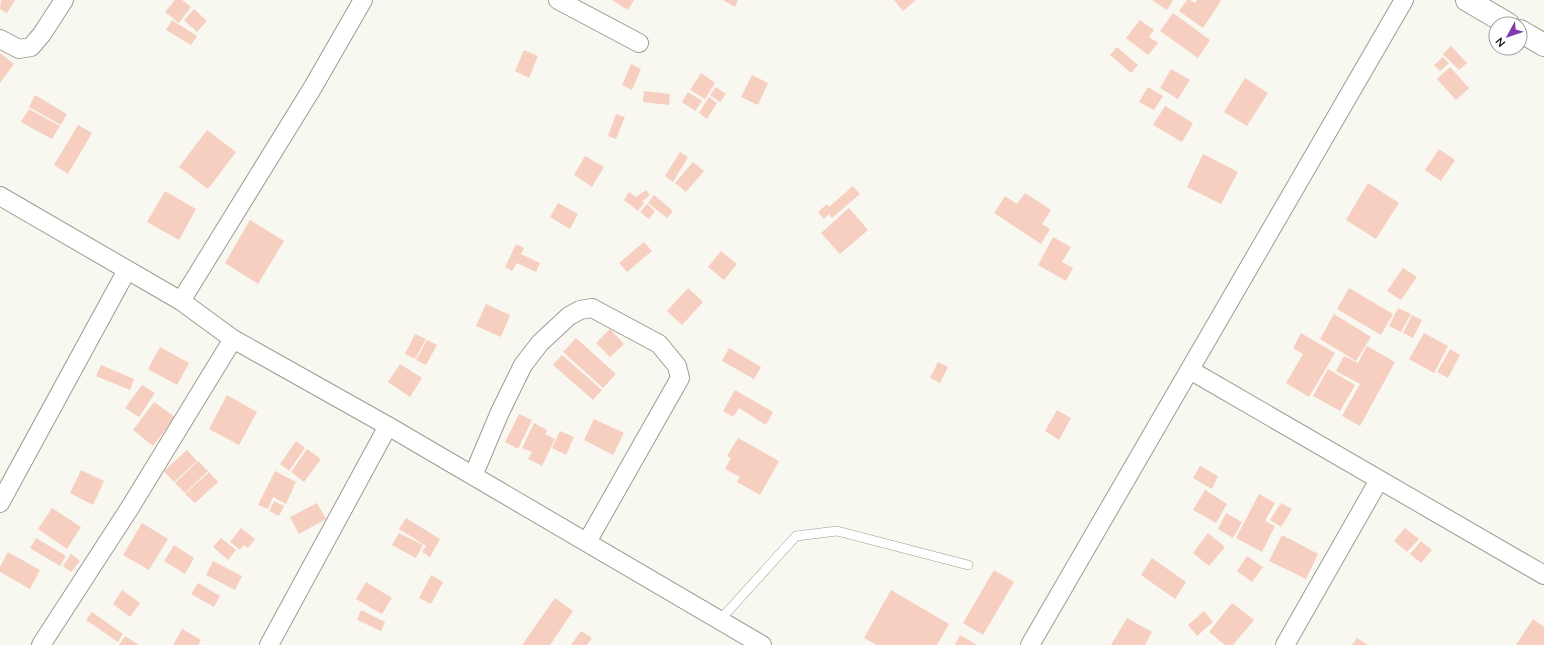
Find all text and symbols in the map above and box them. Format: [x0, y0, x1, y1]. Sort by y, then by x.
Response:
north arrow [1488, 16, 1528, 56]
text: N [1492, 35, 1508, 50]

